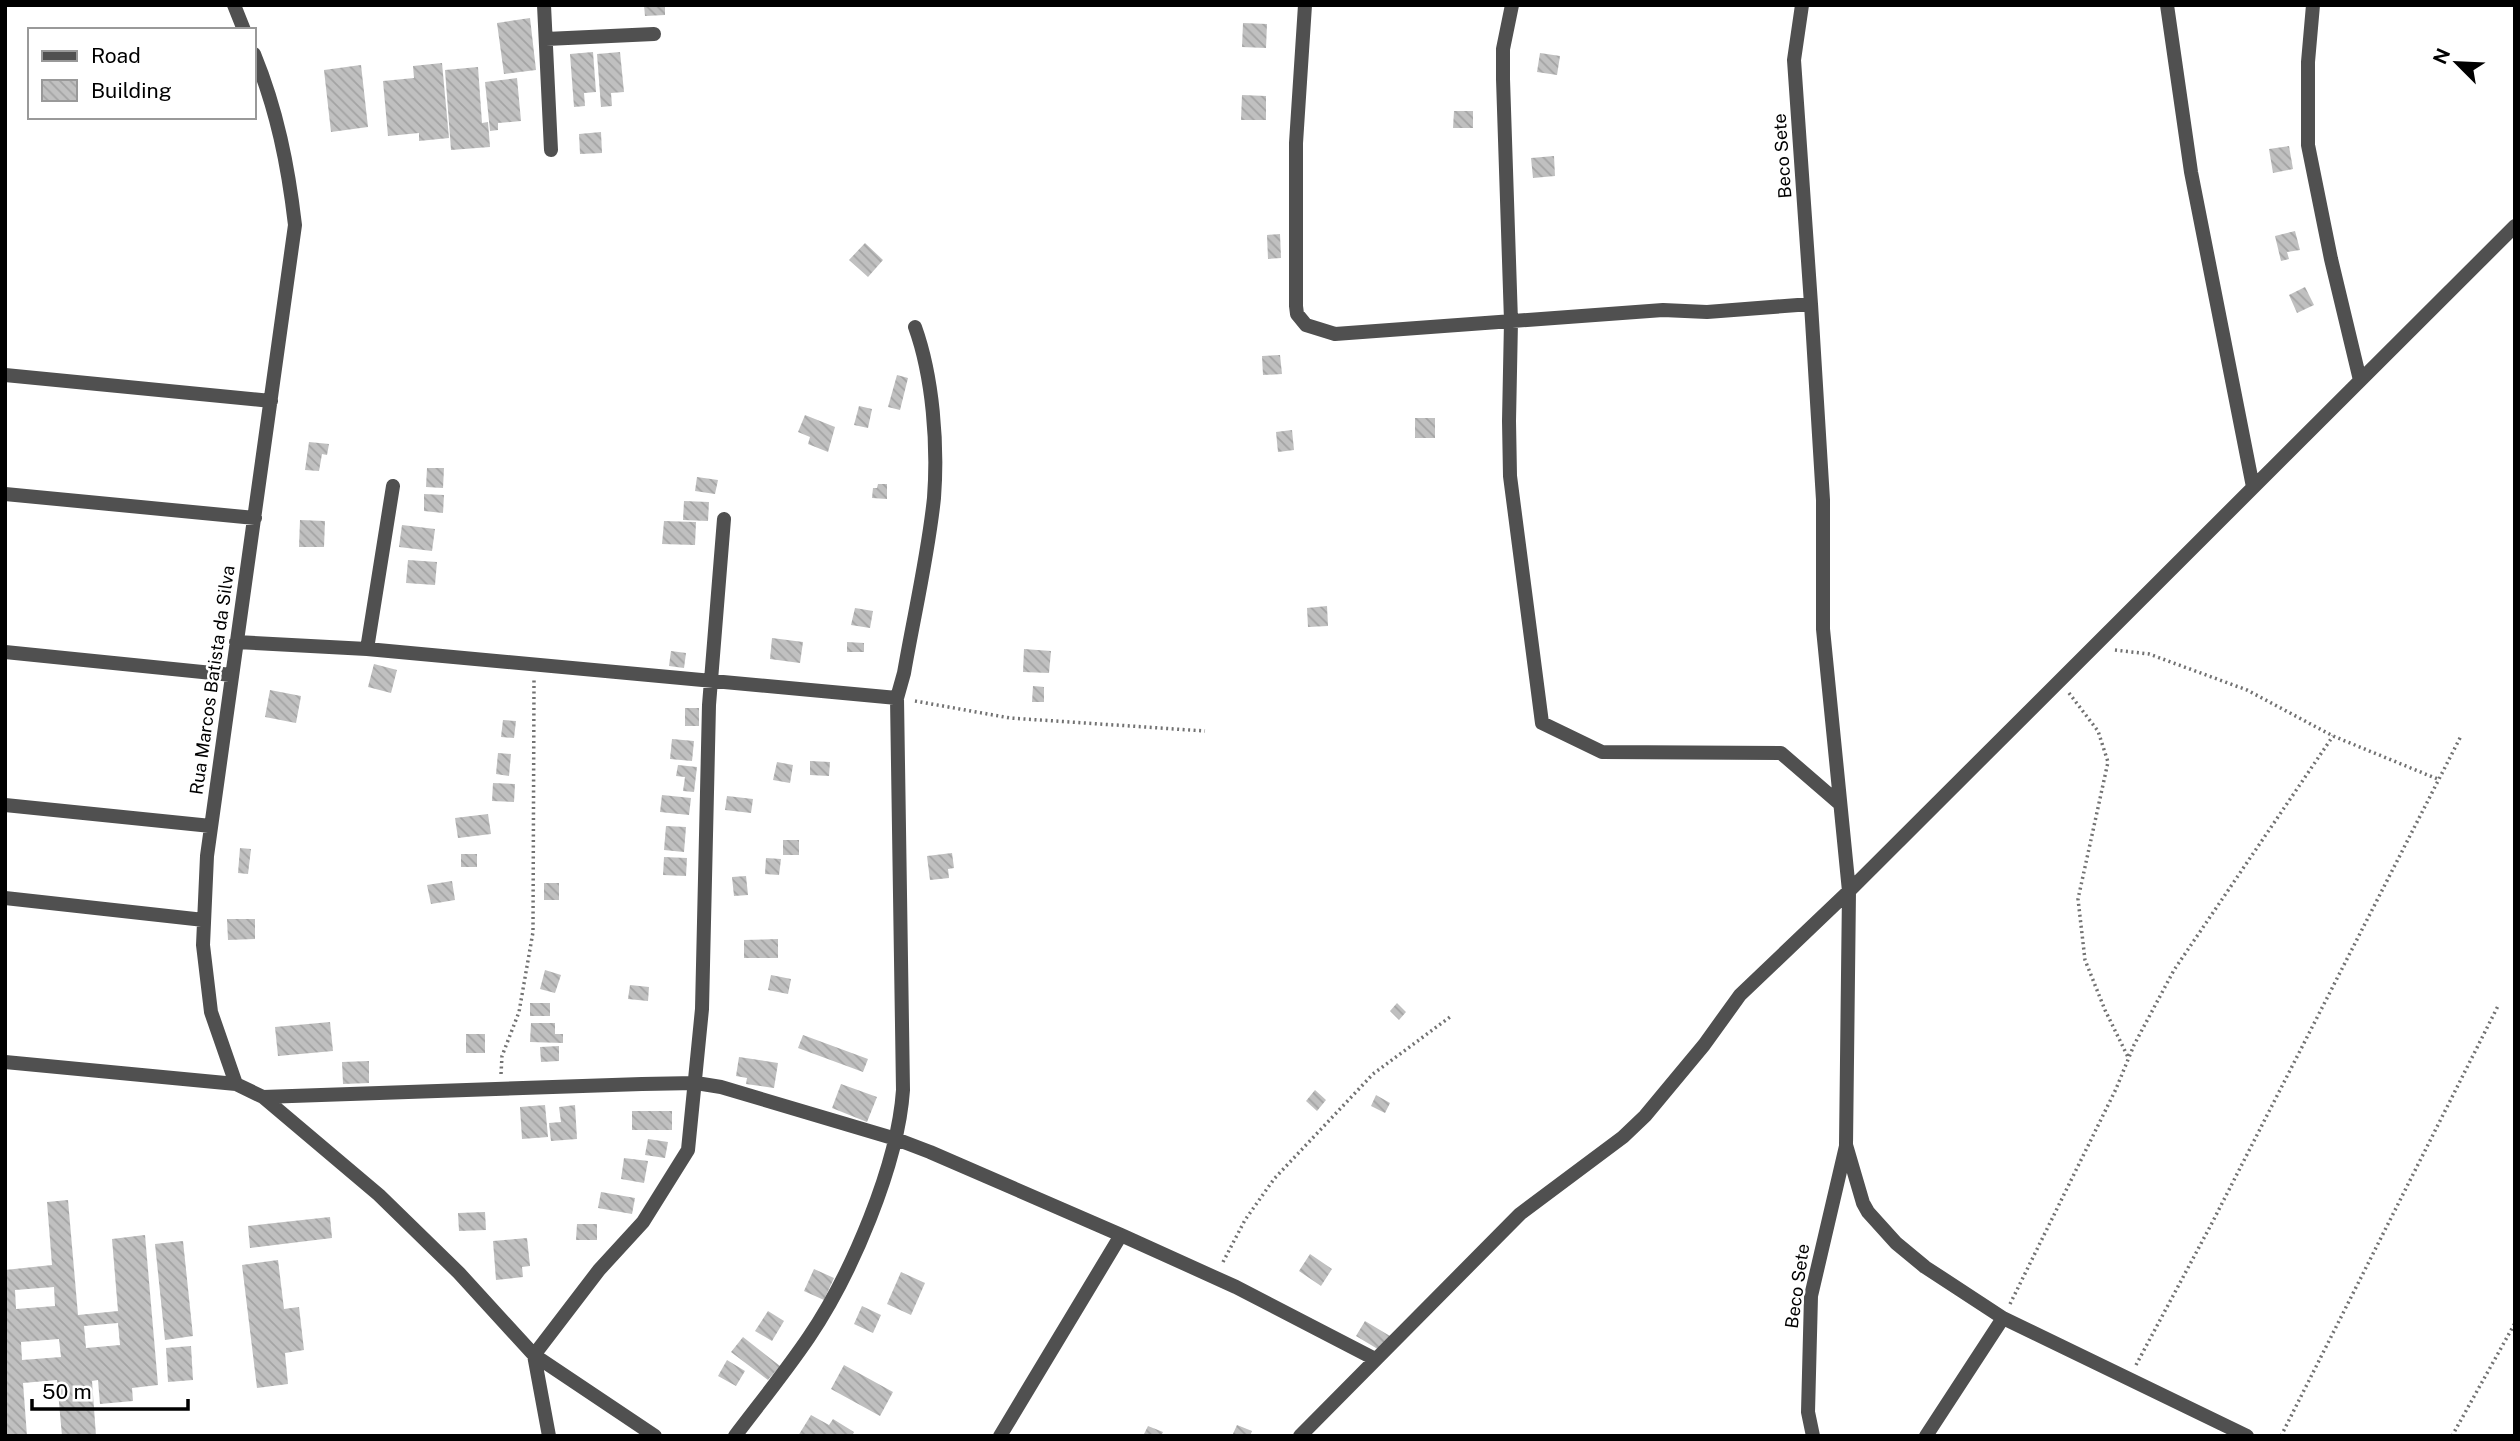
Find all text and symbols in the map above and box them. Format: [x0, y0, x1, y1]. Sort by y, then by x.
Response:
legend [28, 28, 256, 119]
north arrow [2422, 28, 2492, 98]
text: Road [91, 43, 141, 68]
text: N [2428, 45, 2455, 67]
text: Building [91, 78, 172, 103]
street label: Beco Sete [1769, 113, 1795, 199]
street label: Rua Marcos Batista da Silva [185, 564, 239, 796]
street label: Beco Sete [1781, 1242, 1813, 1330]
scale bar [32, 1368, 187, 1412]
text: 50 m [42, 1379, 92, 1404]

